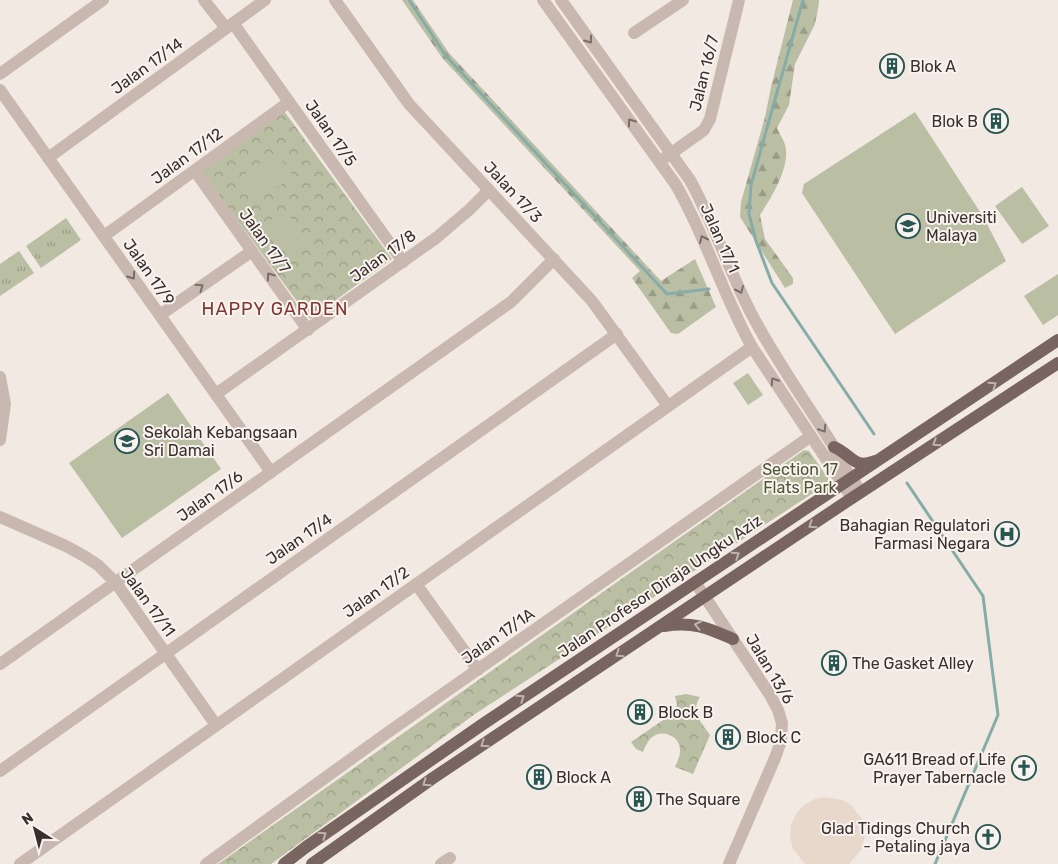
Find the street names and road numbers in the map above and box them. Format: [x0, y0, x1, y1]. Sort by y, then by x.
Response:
street label: Jalan 16/7 [685, 33, 723, 113]
street label: Jalan 17/14 [108, 34, 186, 98]
street label: Jalan 17/5 [301, 96, 361, 170]
street label: Jalan 17/12 [148, 124, 226, 188]
street label: Jalan 17/3 [480, 158, 546, 226]
street label: Jalan 17/1 [696, 200, 744, 276]
street label: Jalan 17/7 [235, 205, 295, 277]
street label: Jalan 17/8 [346, 226, 420, 286]
street label: Jalan 17/9 [119, 235, 179, 309]
street label: Jalan 17/6 [174, 466, 247, 526]
street label: Jalan 17/4 [262, 509, 336, 569]
street label: Jalan Profesor Diraja Ungku Aziz [554, 511, 766, 661]
street label: Jalan 17/2 [339, 562, 413, 622]
street label: Jalan 17/11 [117, 564, 179, 640]
street label: Jalan 17/1A [458, 604, 538, 668]
street label: Jalan 13/6 [742, 631, 798, 708]

